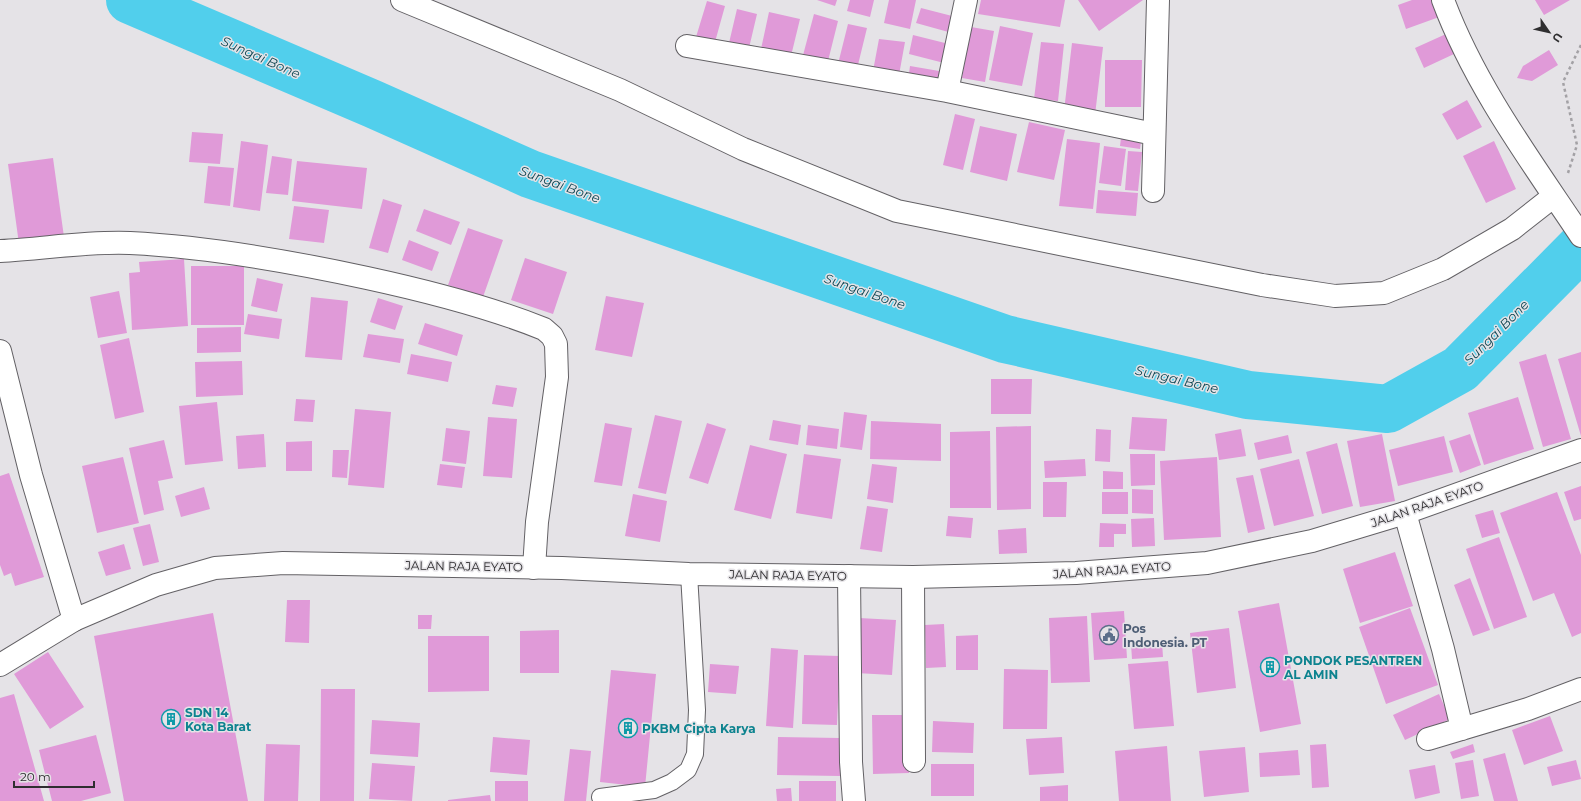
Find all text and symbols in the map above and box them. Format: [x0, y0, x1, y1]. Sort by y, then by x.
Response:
north arrow [1529, 12, 1569, 52]
text: U [1549, 30, 1566, 45]
water label: Sungai Bone [219, 32, 303, 82]
water label: Sungai Bone [517, 162, 603, 206]
water label: Sungai Bone [822, 270, 908, 312]
water label: Sungai Bone [1460, 296, 1532, 368]
water label: Sungai Bone [1134, 362, 1220, 396]
street label: JALAN RAJA EYATO [1368, 478, 1485, 531]
street label: JALAN RAJA EYATO [404, 557, 523, 575]
street label: JALAN RAJA EYATO [1052, 558, 1171, 582]
street label: JALAN RAJA EYATO [728, 566, 847, 584]
place label: Pos Indonesia. PT [1123, 621, 1208, 650]
public building icon: Pos Indonesia. PT [1098, 624, 1120, 646]
place label: PONDOK PESANTREN AL AMIN [1283, 653, 1422, 682]
building icon: PONDOK PESANTREN AL AMIN [1259, 656, 1281, 678]
place label: SDN 14 Kota Barat [185, 705, 252, 734]
building icon: SDN 14 Kota Barat [160, 708, 182, 730]
building icon: PKBM Cipta Karya [617, 717, 639, 739]
place label: PKBM Cipta Karya [642, 721, 756, 736]
scale bar [14, 763, 94, 789]
text: 20 m [20, 769, 51, 784]

